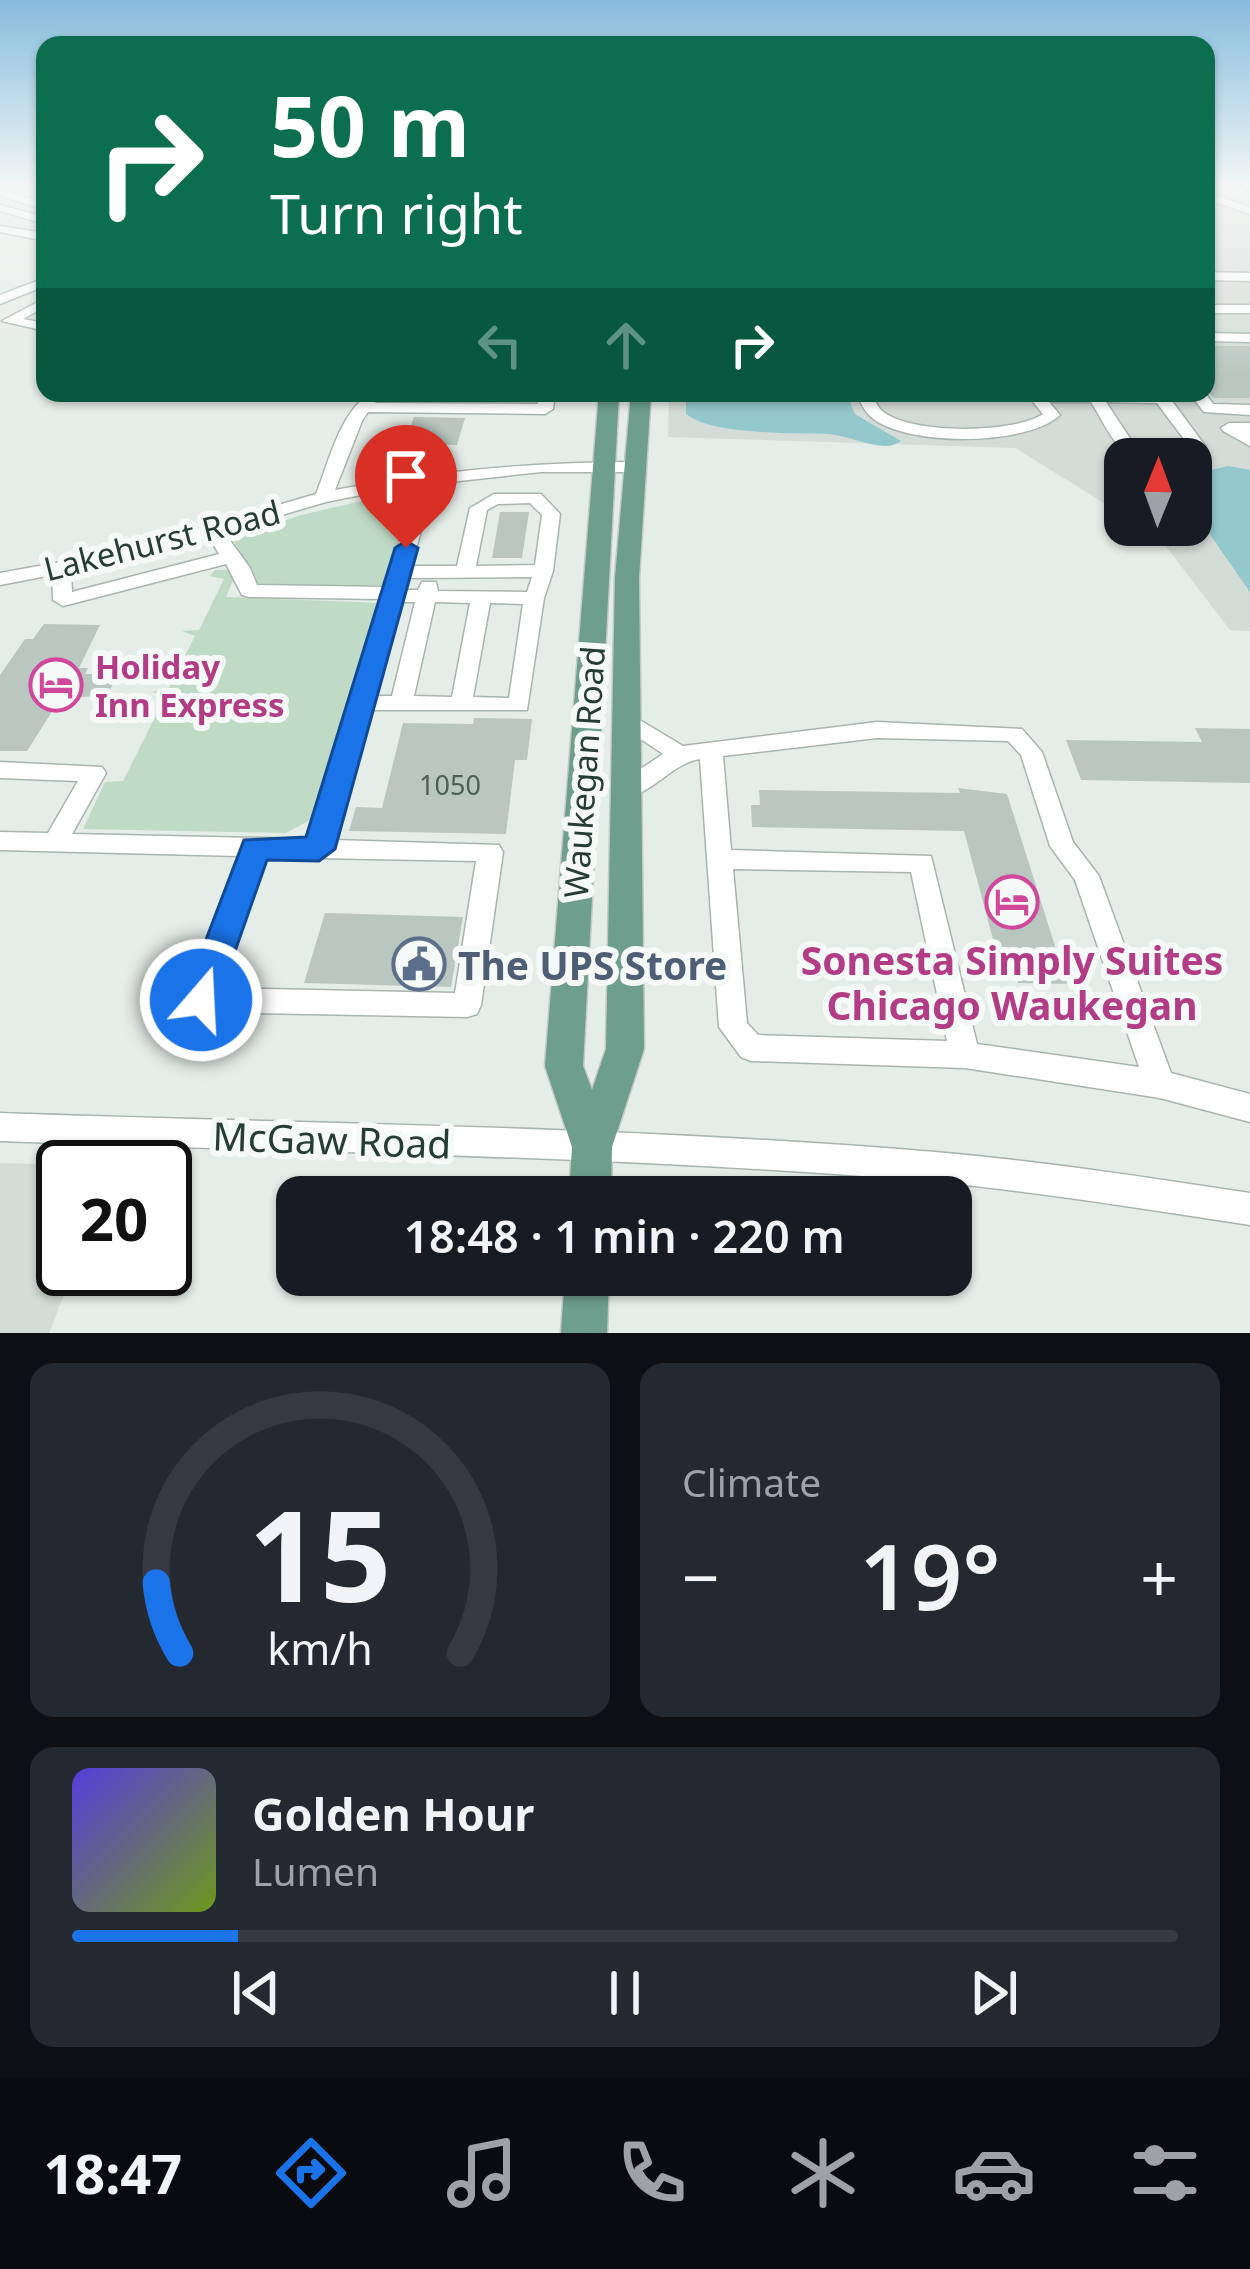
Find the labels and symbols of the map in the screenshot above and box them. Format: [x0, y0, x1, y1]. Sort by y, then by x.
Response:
pin [355, 425, 457, 548]
north arrow [1104, 438, 1212, 546]
street label: Lakehurst Road [39, 489, 285, 591]
place label: Holiday Inn Express [95, 644, 285, 727]
street label: Waukegan Road [553, 645, 615, 899]
hotel icon: Holiday Inn Express [28, 657, 84, 713]
house number: 1050 [419, 766, 481, 803]
hotel icon: Sonesta Simply Suites Chicago Waukegan [984, 874, 1040, 930]
place label: Sonesta Simply Suites Chicago Waukegan [801, 933, 1223, 1031]
public building icon: The UPS Store [391, 936, 447, 992]
position arrow [138, 937, 264, 1063]
place label: The UPS Store [458, 938, 727, 991]
street label: McGaw Road [212, 1108, 452, 1170]
speed limit sign: 20 [36, 1140, 192, 1296]

